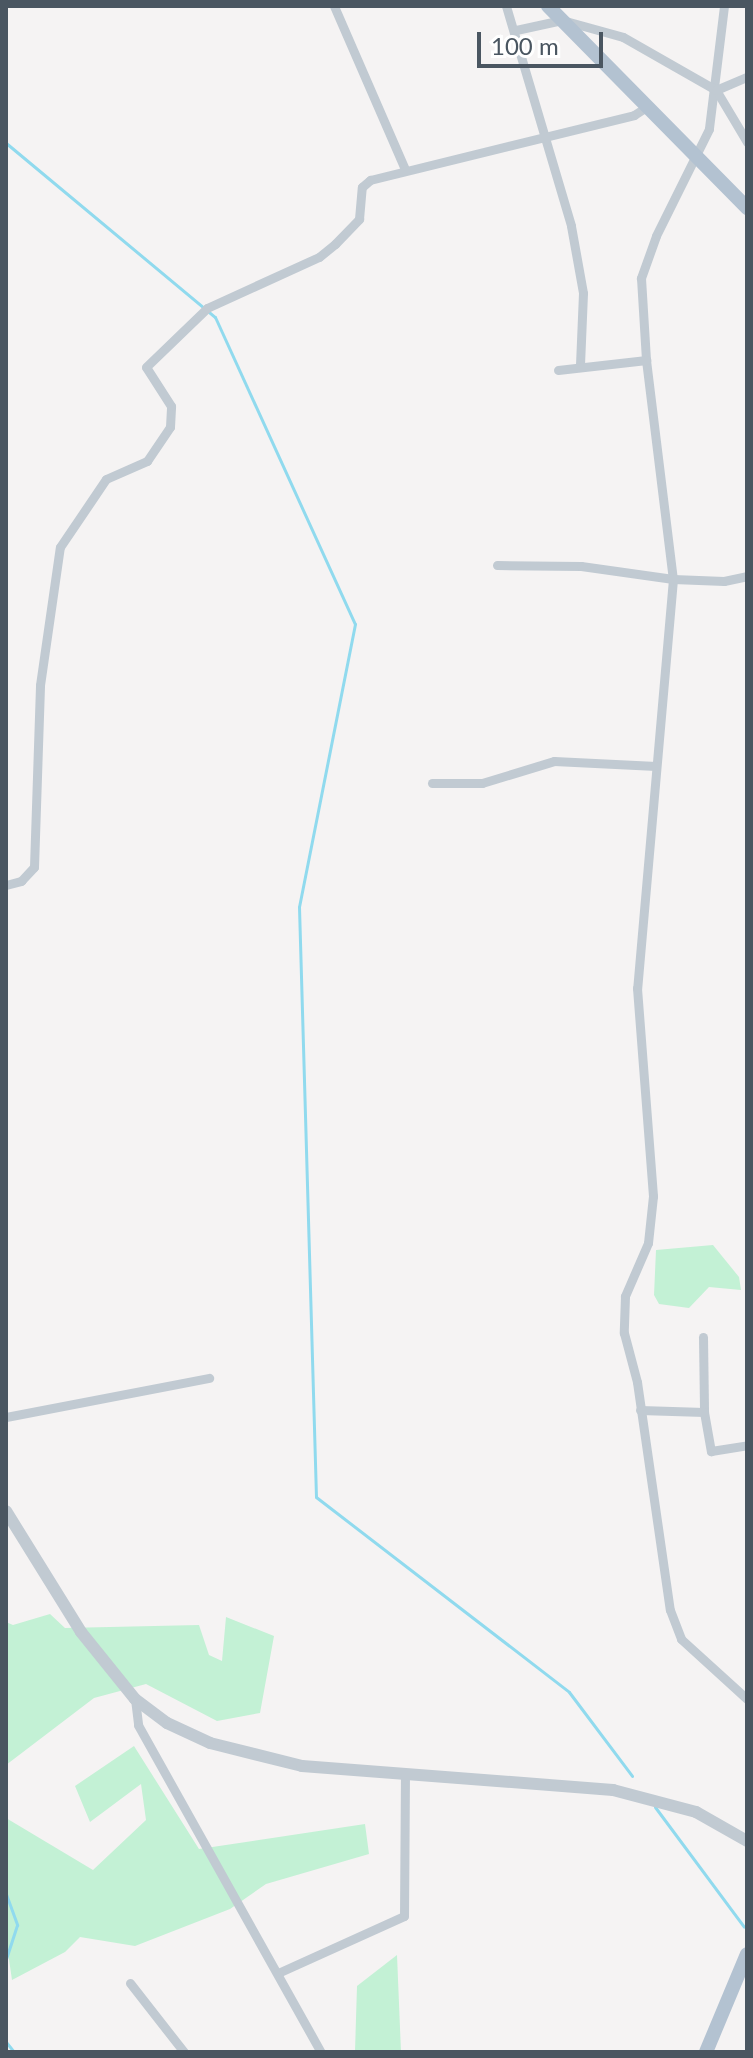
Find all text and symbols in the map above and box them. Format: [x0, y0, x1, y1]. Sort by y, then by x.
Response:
scale bar [481, 16, 607, 66]
text: 100 m [491, 31, 559, 60]

